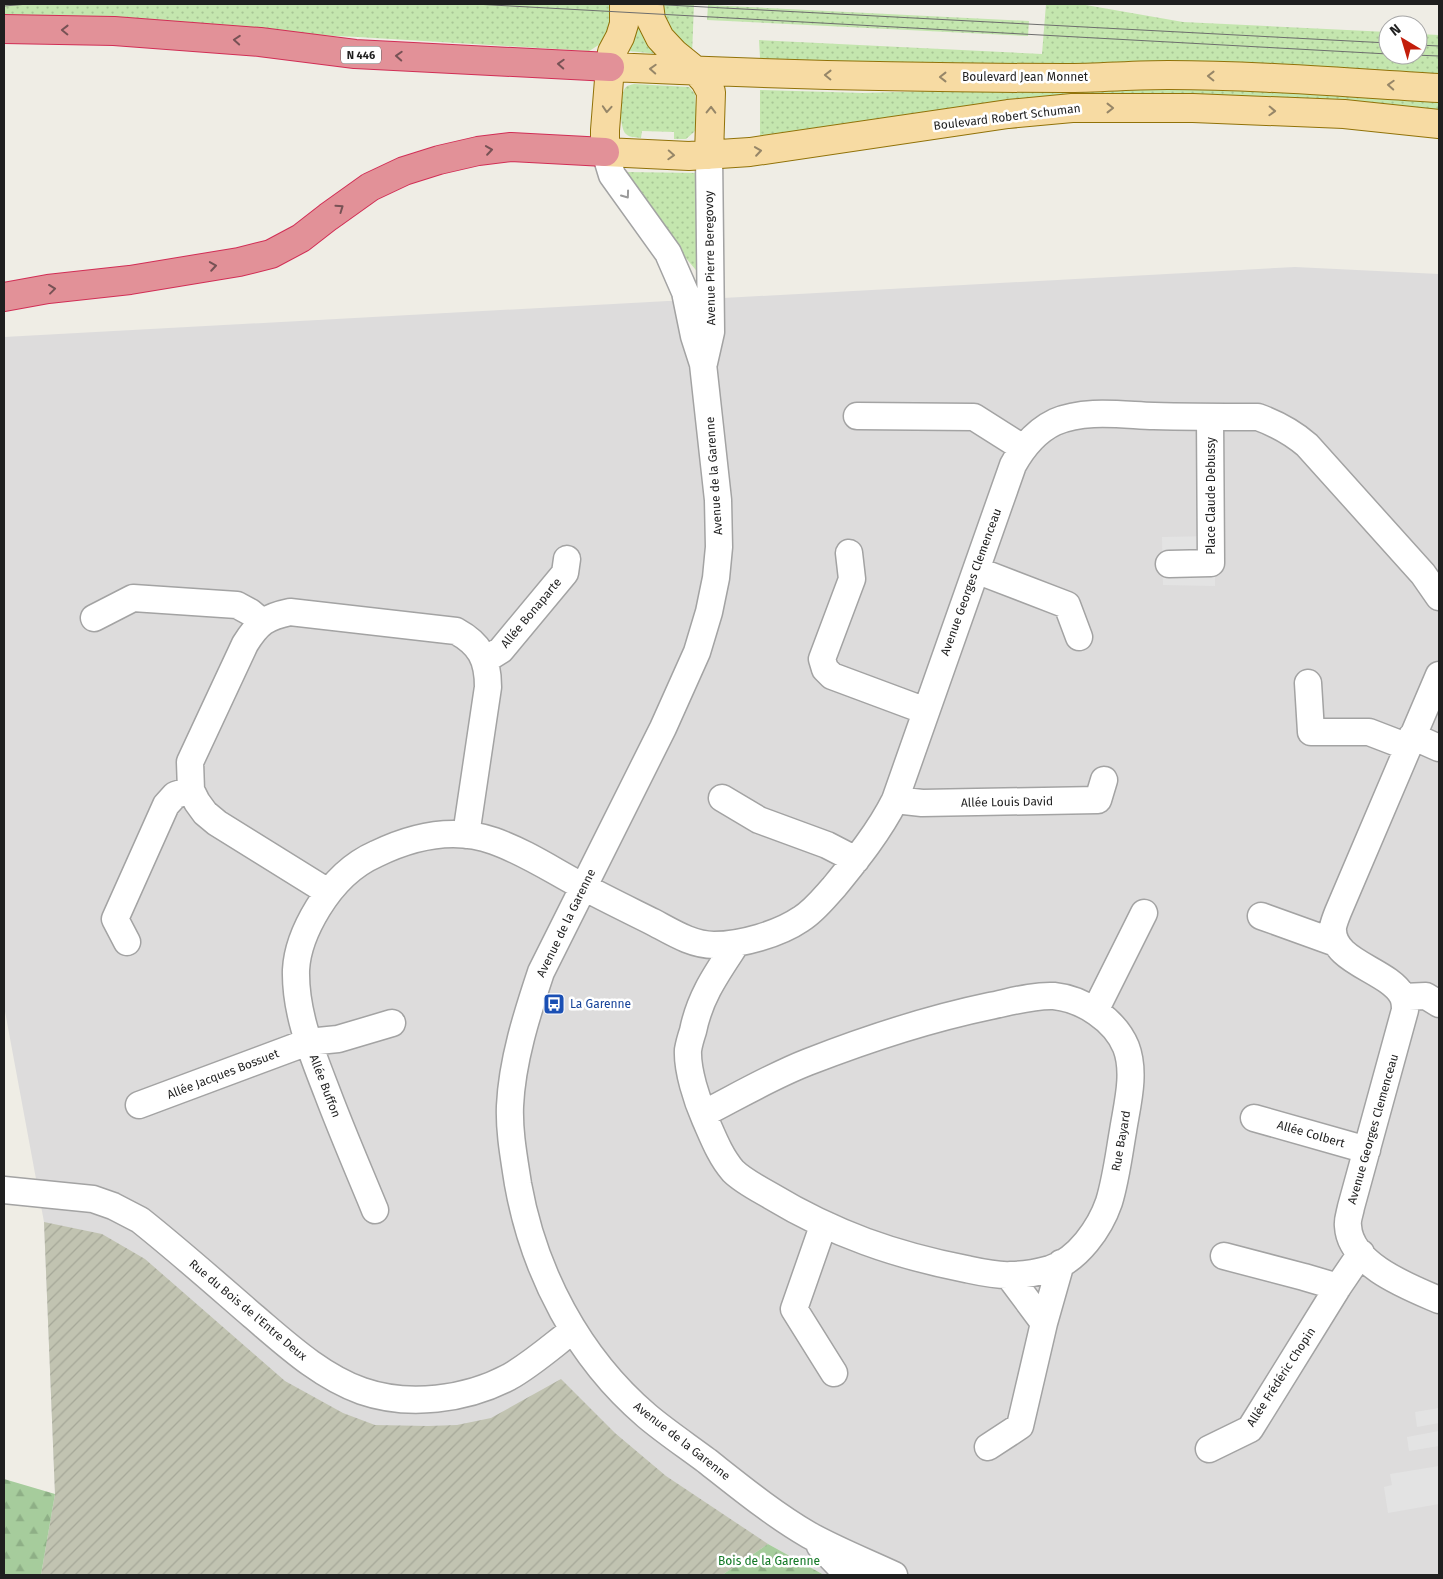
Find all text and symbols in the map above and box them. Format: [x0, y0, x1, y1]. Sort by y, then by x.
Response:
north arrow [1378, 15, 1428, 65]
text: N [1386, 21, 1404, 40]
one-way arrow [61, 25, 68, 35]
one-way arrow [233, 35, 241, 46]
road number: N 446 [341, 46, 381, 64]
one-way arrow [395, 51, 403, 62]
one-way arrow [557, 59, 565, 70]
one-way arrow [649, 63, 657, 74]
one-way arrow [824, 70, 832, 81]
street label: Boulevard Jean Monnet [962, 70, 1089, 84]
one-way arrow [1207, 71, 1215, 82]
one-way arrow [939, 72, 947, 82]
one-way arrow [1386, 80, 1394, 91]
street label: Boulevard Robert Schuman [933, 101, 1081, 133]
one-way arrow [1106, 103, 1114, 113]
one-way arrow [601, 105, 612, 113]
one-way arrow [1269, 105, 1277, 116]
one-way arrow [705, 106, 716, 114]
one-way arrow [485, 145, 494, 155]
one-way arrow [754, 146, 762, 156]
one-way arrow [668, 150, 676, 160]
one-way arrow [620, 189, 629, 199]
street label: Avenue Pierre Beregovoy [702, 190, 718, 326]
one-way arrow [334, 205, 344, 214]
one-way arrow [209, 261, 217, 272]
one-way arrow [48, 284, 56, 295]
street label: Avenue de la Garenne [703, 416, 725, 536]
street label: Place Claude Debussy [1204, 437, 1218, 555]
street label: Avenue Georges Clemenceau [938, 506, 1004, 658]
street label: Allée Bonaparte [498, 575, 564, 651]
street label: Allée Louis David [961, 794, 1053, 810]
street label: Avenue de la Garenne [534, 867, 598, 979]
bus stop icon: La Garenne [542, 992, 566, 1016]
place label: La Garenne [570, 997, 631, 1011]
street label: Allée Jacques Bossuet [165, 1046, 281, 1102]
street label: Avenue Georges Clemenceau [1345, 1052, 1401, 1206]
street label: Allée Buffon [307, 1053, 343, 1119]
street label: Rue Bayard [1109, 1110, 1133, 1172]
street label: Allée Colbert [1276, 1118, 1347, 1151]
street label: Rue du Bois de l'Entre Deux [186, 1257, 310, 1363]
street label: Allée Frédéric Chopin [1244, 1325, 1318, 1429]
street label: Avenue de la Garenne [631, 1399, 733, 1483]
park label: Bois de la Garenne [718, 1554, 820, 1568]

